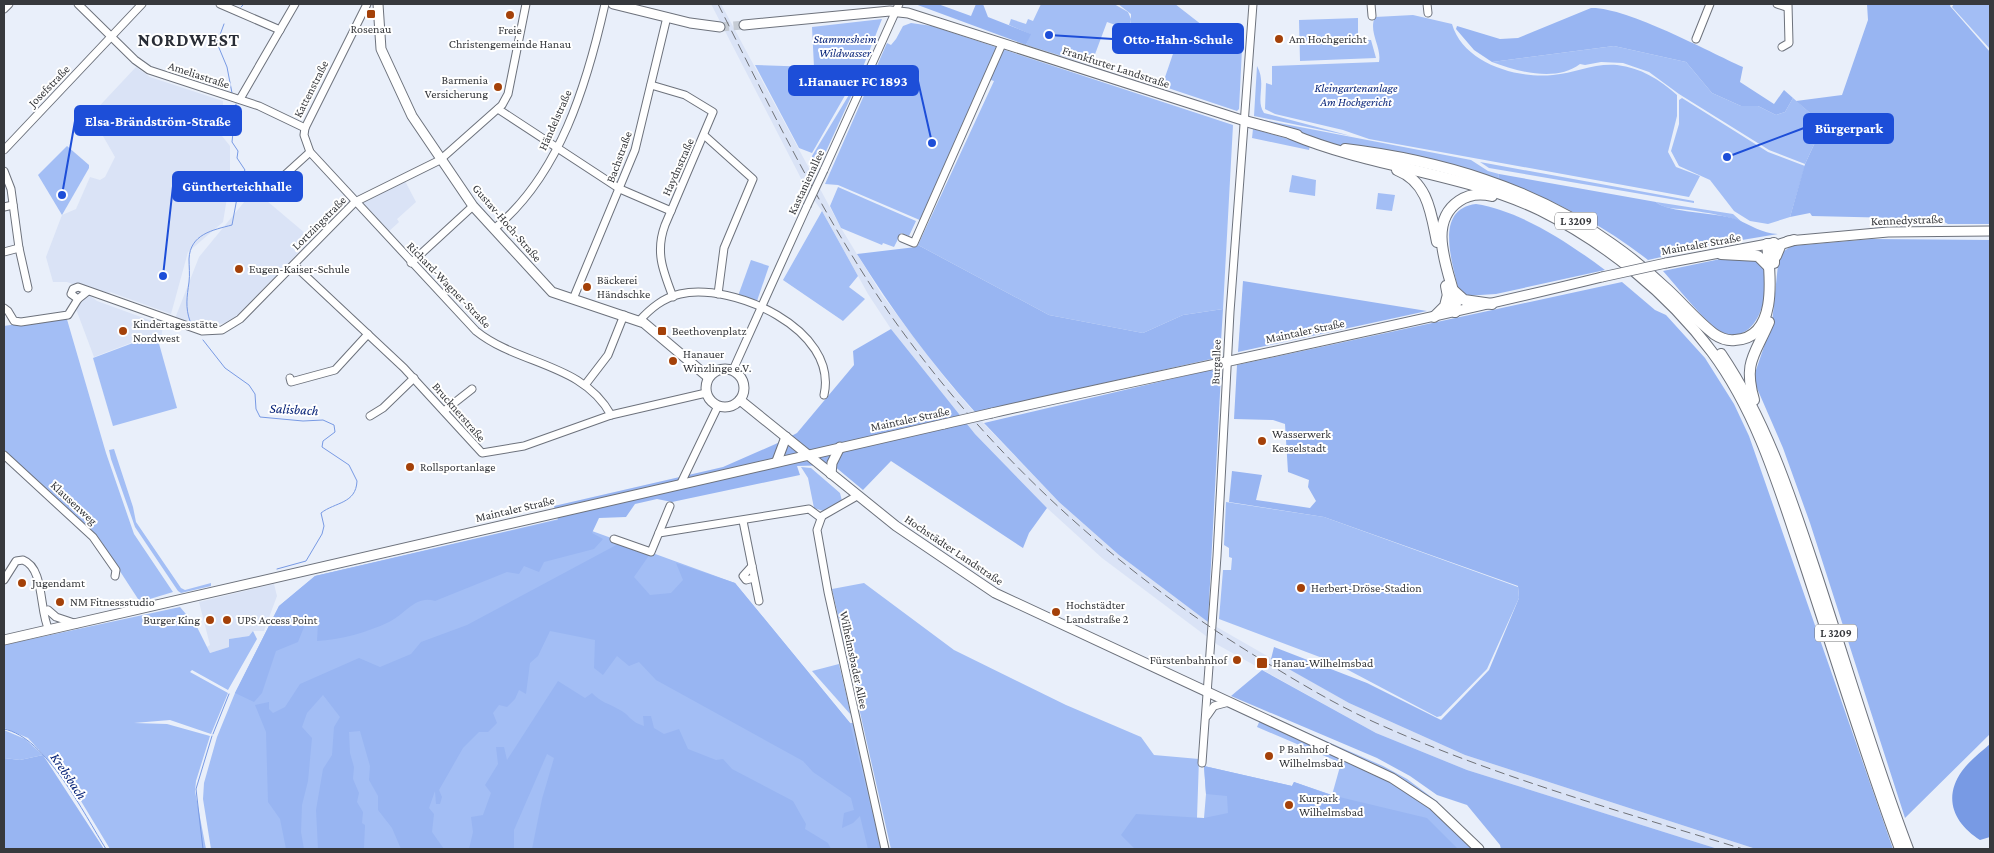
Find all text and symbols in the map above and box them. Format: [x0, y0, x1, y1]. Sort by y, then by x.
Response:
marker: Rosenau [365, 8, 377, 20]
marker: Freie Christengemeinde Hanau [504, 9, 516, 21]
place label: Rosenau [351, 22, 392, 36]
place label: Freie Christengemeinde Hanau [449, 23, 572, 51]
callout: Otto-Hahn-Schule [1113, 24, 1243, 53]
district label: NORDWEST [138, 30, 240, 50]
text: Otto-Hahn-Schule [1123, 31, 1234, 47]
park label: Stammesheim Wildwasser [814, 32, 877, 60]
place label: Am Hochgericht [1289, 32, 1368, 46]
marker: Am Hochgericht [1273, 33, 1285, 45]
street label: Frankfurter Landstraße [1061, 43, 1171, 91]
street label: Ameliastraße [166, 58, 232, 92]
street label: Kattenstraße [291, 58, 331, 120]
street label: Josefstraße [25, 62, 73, 111]
callout: 1.Hanauer FC 1893 [789, 66, 918, 95]
place label: Barmenia Versicherung [425, 73, 488, 101]
text: 1.Hanauer FC 1893 [798, 73, 908, 89]
marker: Barmenia Versicherung [492, 81, 504, 93]
park label: Kleingartenanlage Am Hochgericht [1314, 81, 1398, 109]
street label: Händelstraße [535, 88, 575, 152]
callout: Elsa-Brändström-Straße [75, 106, 241, 135]
text: Elsa-Brändström-Straße [85, 113, 231, 129]
callout: Bürgerpark [1804, 114, 1893, 143]
text: Bürgerpark [1815, 120, 1884, 136]
street label: Bachstraße [603, 129, 635, 185]
street label: Haydnstraße [659, 136, 697, 198]
street label: Kastanienallee [785, 147, 827, 217]
callout: Güntherteichhalle [173, 172, 302, 201]
text: Güntherteichhalle [182, 178, 292, 194]
street label: Gustav-Hoch-Straße [469, 181, 545, 265]
street label: Lortzingstraße [289, 193, 349, 253]
road number: L 3209 [1555, 212, 1597, 230]
street label: Kennedystraße [1871, 212, 1943, 228]
street label: Maintaler Straße [1660, 230, 1742, 258]
street label: Richard-Wagner-Straße [404, 239, 494, 331]
place label: Eugen-Kaiser-Schule [249, 262, 350, 276]
marker: Eugen-Kaiser-Schule [233, 263, 245, 275]
place label: Bäckerei Händschke [597, 273, 650, 301]
marker: Bäckerei Händschke [581, 281, 593, 293]
street label: Maintaler Straße [1264, 316, 1346, 346]
place label: Kindertagesstätte Nordwest [133, 317, 218, 345]
place label: Beethovenplatz [672, 324, 747, 338]
marker: Kindertagesstätte Nordwest [117, 325, 129, 337]
marker: Beethovenplatz [656, 325, 668, 337]
street label: Burgallee [1208, 339, 1224, 385]
place label: Hanauer Winzlinge e.V. [683, 347, 752, 375]
marker: Hanauer Winzlinge e.V. [667, 355, 679, 367]
street label: Brucknerstraße [429, 379, 489, 445]
water label: Salisbach [269, 400, 319, 418]
street label: Maintaler Straße [869, 404, 951, 434]
place label: Wasserwerk Kesselstadt [1272, 427, 1331, 455]
marker: Wasserwerk Kesselstadt [1256, 435, 1268, 447]
place label: Rollsportanlage [420, 460, 496, 474]
marker: Rollsportanlage [404, 461, 416, 473]
street label: Klausenweg [48, 478, 100, 528]
street label: Maintaler Straße [474, 493, 556, 525]
street label: Hochstädter Landstraße [902, 512, 1006, 588]
place label: Jugendamt [31, 576, 86, 590]
marker: Jugendamt [16, 577, 28, 589]
place label: Herbert-Dröse-Stadion [1311, 581, 1422, 595]
marker: Herbert-Dröse-Stadion [1295, 582, 1307, 594]
place label: NM Fitnessstudio [70, 595, 155, 609]
marker: NM Fitnessstudio [54, 596, 66, 608]
place label: Hochstädter Landstraße 2 [1066, 598, 1129, 626]
marker: Hochstädter Landstraße 2 [1050, 606, 1062, 618]
street label: Wilhelmsbader Allee [837, 610, 871, 710]
place label: Burger King [143, 613, 200, 627]
place label: UPS Access Point [237, 613, 319, 627]
marker: Burger King [204, 614, 216, 626]
marker: UPS Access Point [221, 614, 233, 626]
road number: L 3209 [1815, 624, 1857, 641]
place label: Fürstenbahnhof [1150, 653, 1228, 667]
marker: Fürstenbahnhof [1231, 654, 1243, 666]
marker: Hanau-Wilhelmsbad [1255, 656, 1269, 670]
place label: Hanau-Wilhelmsbad [1273, 656, 1374, 670]
place label: P Bahnhof Wilhelmsbad [1279, 742, 1344, 770]
water label: Krebsbach [48, 750, 91, 803]
marker: P Bahnhof Wilhelmsbad [1263, 750, 1275, 762]
place label: Kurpark Wilhelmsbad [1299, 791, 1364, 819]
marker: Kurpark Wilhelmsbad [1283, 799, 1295, 811]

